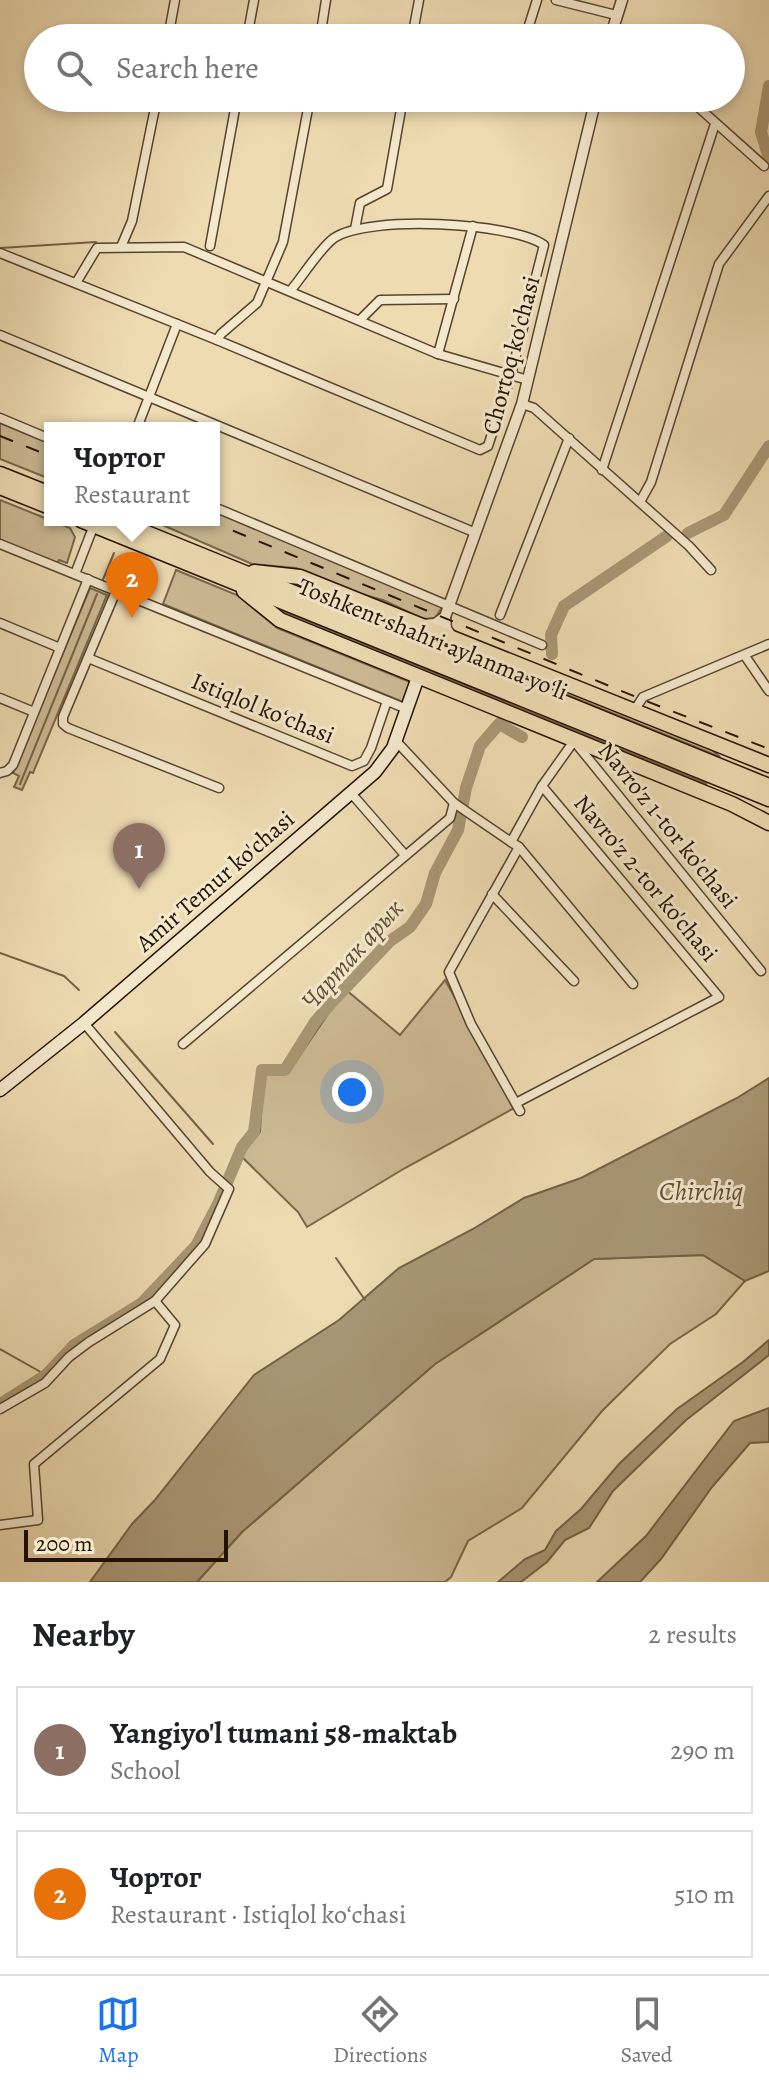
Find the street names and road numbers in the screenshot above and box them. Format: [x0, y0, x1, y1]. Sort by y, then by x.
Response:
street label: Chortoq ko'chasi [474, 272, 548, 438]
street label: Toshkent shahri aylanma yoʻli [294, 570, 572, 708]
street label: Istiqlol koʻchasi [187, 665, 339, 751]
street label: Navro'z 1-tor ko'chasi [591, 735, 745, 915]
street label: Navro'z 2-tor ko'chasi [567, 788, 725, 968]
street label: Amir Temur ko'chasi [128, 803, 301, 959]

